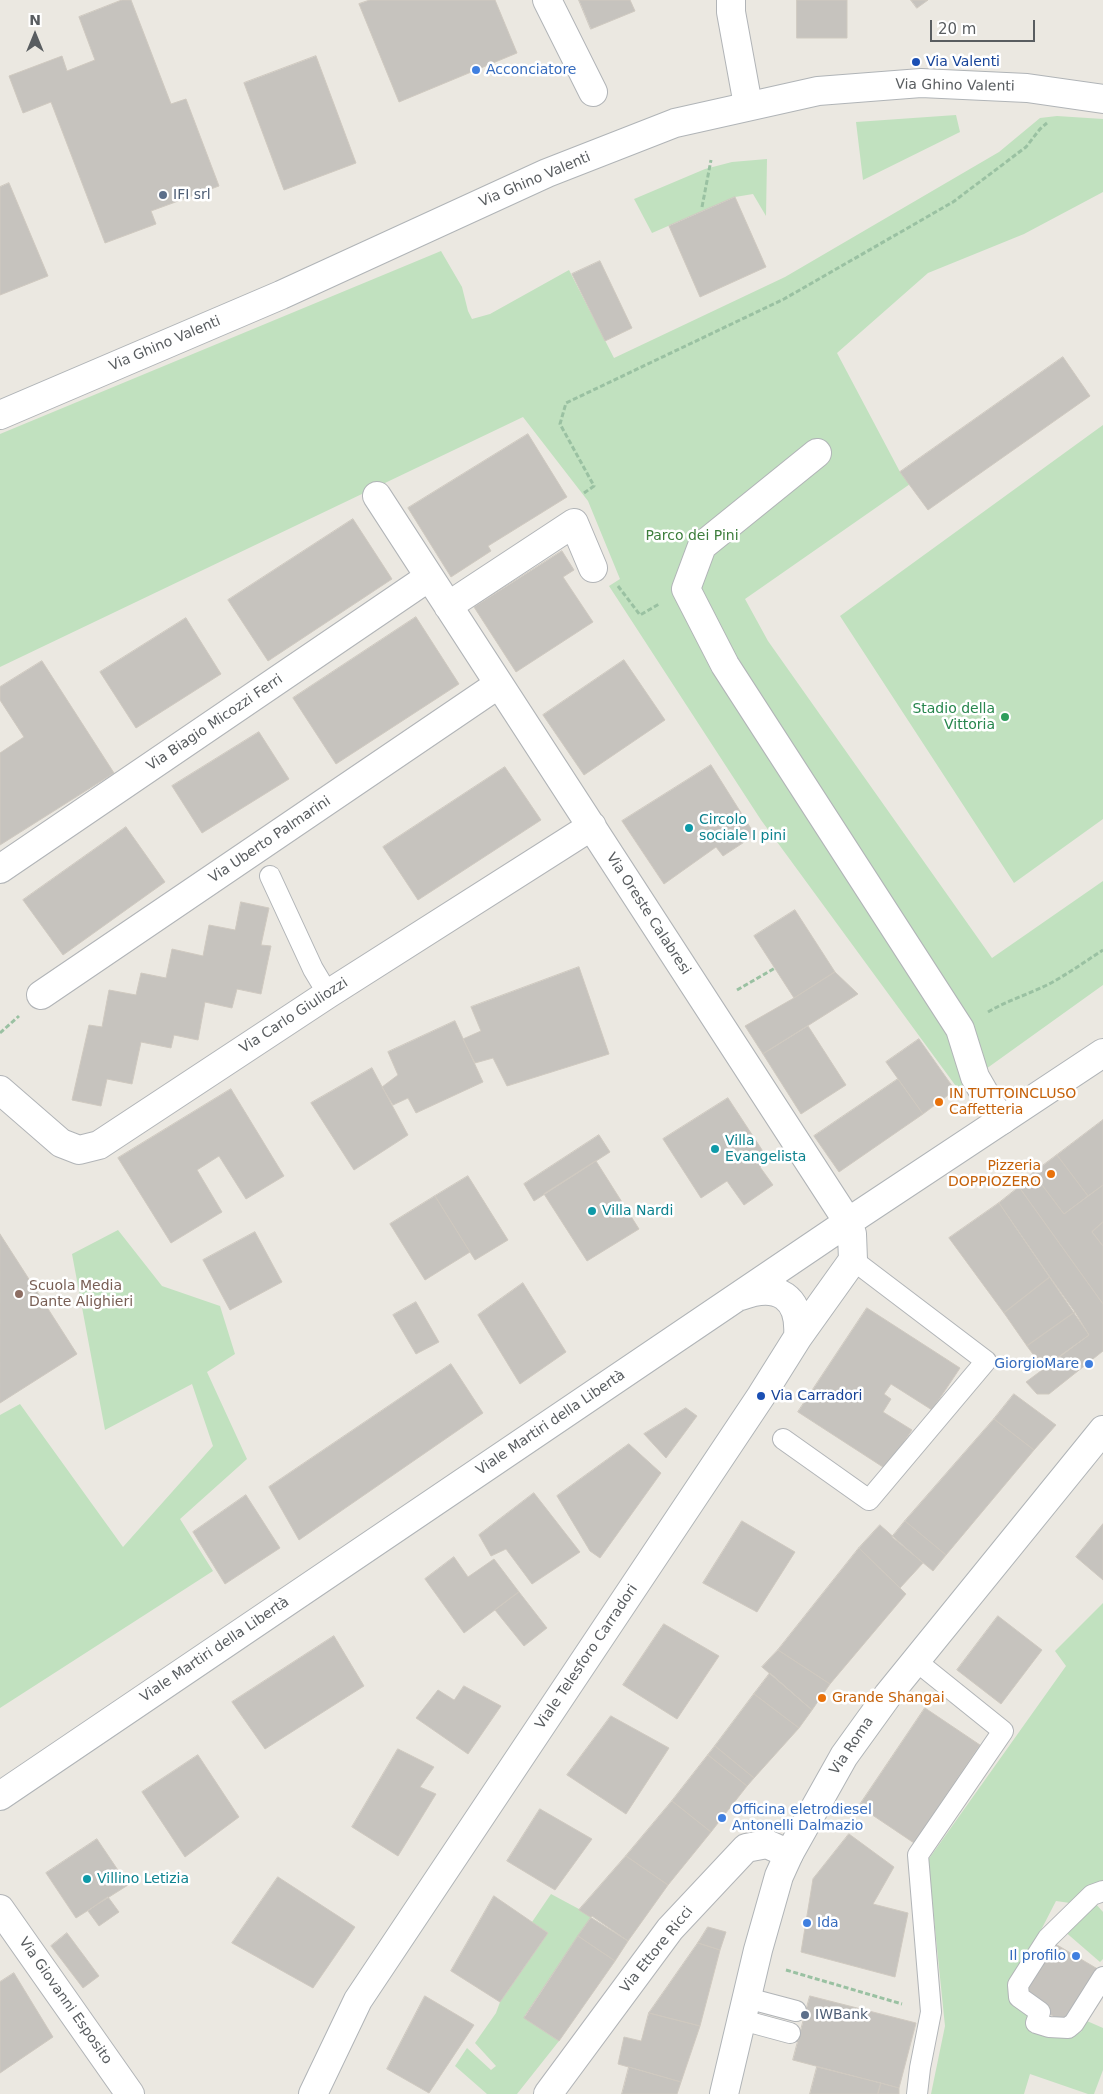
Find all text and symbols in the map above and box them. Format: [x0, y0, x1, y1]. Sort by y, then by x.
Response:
north arrow [10, 10, 60, 60]
scale bar [933, 10, 1038, 42]
text: N [29, 12, 41, 28]
text: 20 m [938, 20, 976, 38]
place label: Via Valenti [926, 54, 1000, 70]
marker: Via Valenti [910, 56, 922, 68]
place label: Acconciatore [486, 62, 576, 78]
marker: Acconciatore [470, 64, 482, 76]
street label: Via Ghino Valenti [895, 77, 1015, 95]
street label: Via Ghino Valenti [477, 149, 593, 211]
place label: IFI srl [173, 187, 211, 203]
marker: IFI srl [157, 189, 169, 201]
street label: Via Ghino Valenti [107, 313, 223, 375]
park label: Parco dei Pini [645, 528, 739, 544]
street label: Via Biagio Micozzi Ferri [144, 671, 286, 775]
place label: Stadio della Vittoria [912, 701, 995, 734]
marker: Stadio della Vittoria [999, 711, 1011, 723]
street label: Via Uberto Palmarini [206, 793, 334, 887]
place label: Circolo sociale I pini [699, 812, 786, 844]
marker: Circolo sociale I pini [683, 822, 695, 834]
street label: Via Oreste Calabresi [602, 850, 694, 978]
street label: Via Carlo Giuliozzi [237, 975, 351, 1057]
place label: IN TUTTOINCLUSO Caffetteria [949, 1086, 1076, 1118]
marker: IN TUTTOINCLUSO Caffetteria [933, 1096, 945, 1108]
place label: Villa Evangelista [725, 1133, 806, 1166]
marker: Villa Evangelista [709, 1143, 721, 1155]
place label: Pizzeria DOPPIOZERO [948, 1158, 1041, 1190]
marker: Pizzeria DOPPIOZERO [1045, 1168, 1057, 1180]
place label: Villa Nardi [602, 1203, 673, 1219]
marker: Villa Nardi [586, 1205, 598, 1217]
place label: Scuola Media Dante Alighieri [29, 1278, 133, 1310]
marker: Scuola Media Dante Alighieri [13, 1288, 25, 1300]
place label: GiorgioMare [994, 1356, 1079, 1372]
marker: GiorgioMare [1083, 1358, 1095, 1370]
street label: Viale Martiri della Libertà [473, 1367, 629, 1479]
place label: Via Carradori [771, 1388, 862, 1404]
marker: Via Carradori [755, 1390, 767, 1402]
street label: Viale Telesforo Carradori [532, 1582, 642, 1732]
street label: Viale Martiri della Libertà [137, 1594, 293, 1706]
place label: Grande Shangai [832, 1690, 945, 1706]
marker: Grande Shangai [816, 1692, 828, 1704]
street label: Via Roma [827, 1714, 877, 1778]
place label: Officina eletrodiesel Antonelli Dalmazio [732, 1802, 872, 1834]
marker: Officina eletrodiesel Antonelli Dalmazio [716, 1812, 728, 1824]
place label: Villino Letizia [97, 1871, 189, 1887]
marker: Villino Letizia [81, 1873, 93, 1885]
street label: Via Ettore Ricci [617, 1904, 697, 1996]
place label: Ida [817, 1915, 839, 1931]
marker: Ida [801, 1917, 813, 1929]
street label: Via Giovanni Esposito [15, 1934, 115, 2068]
place label: Il profilo [1009, 1948, 1066, 1964]
marker: Il profilo [1070, 1950, 1082, 1962]
place label: IWBank [815, 2007, 868, 2023]
marker: IWBank [799, 2009, 811, 2021]

